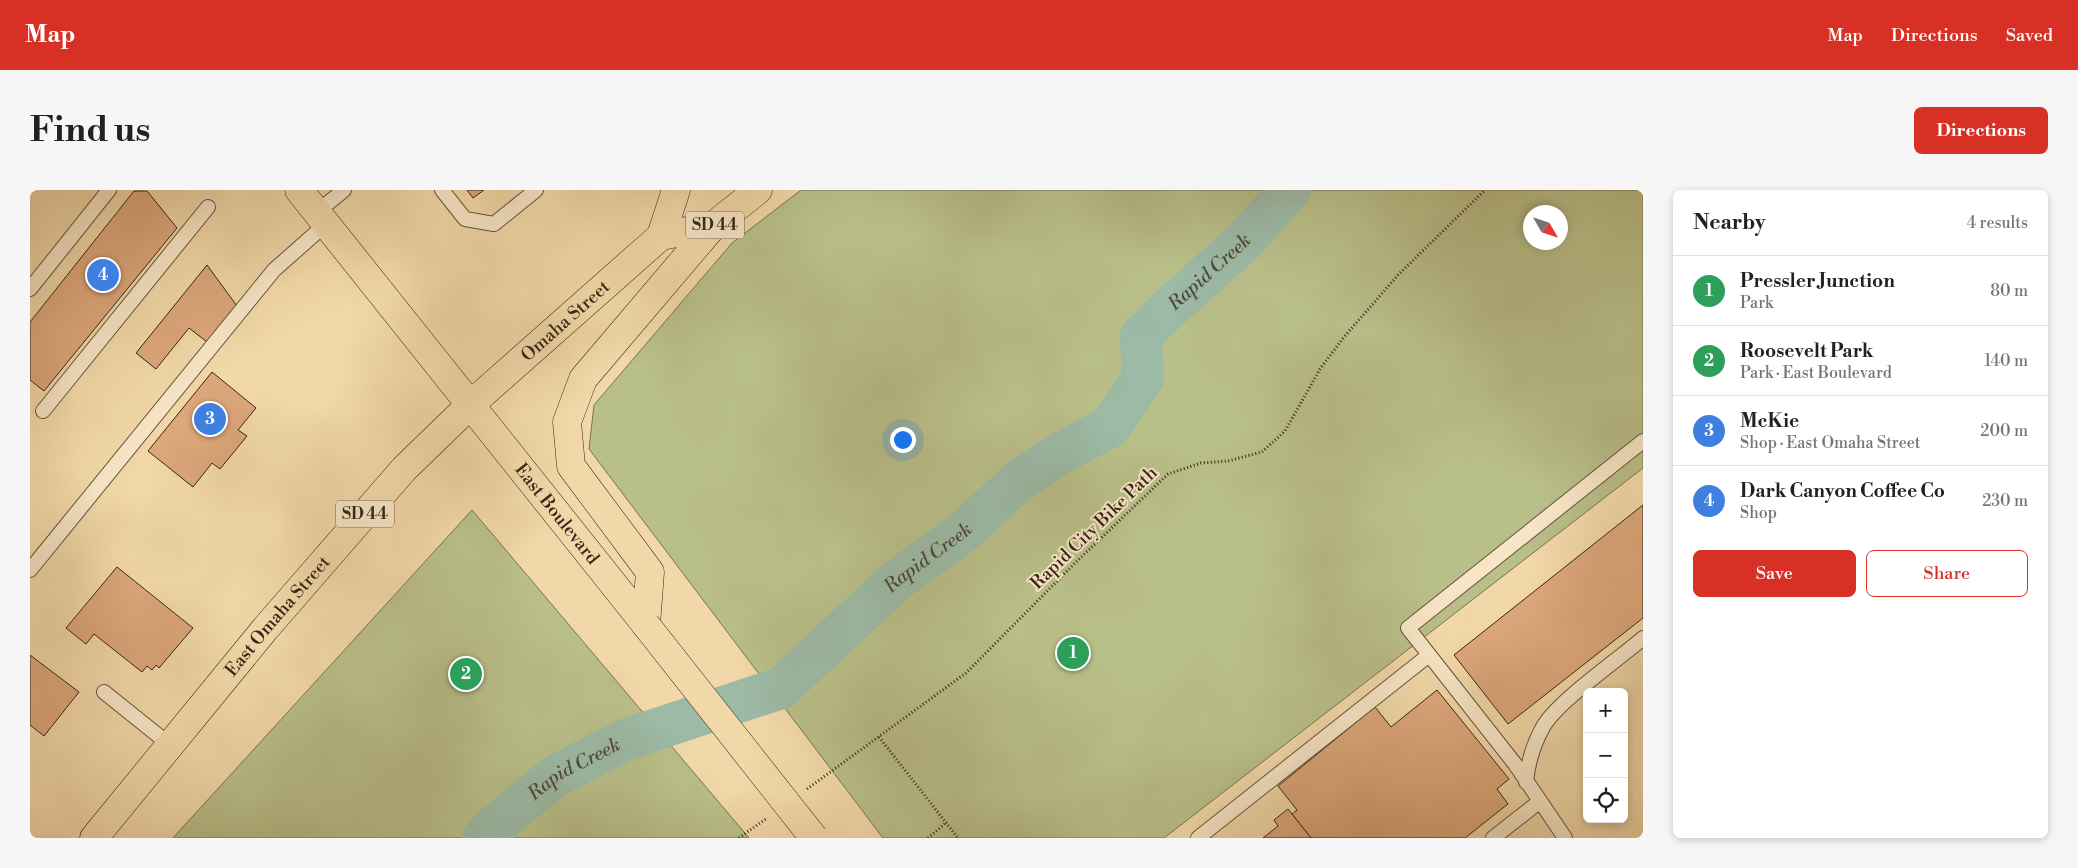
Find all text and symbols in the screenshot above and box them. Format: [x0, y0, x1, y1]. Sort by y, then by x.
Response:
text: Map [25, 20, 75, 50]
text: Map [1827, 24, 1863, 47]
text: Directions [1891, 24, 1978, 47]
text: Saved [2006, 24, 2053, 47]
button: Directions [1914, 107, 2048, 154]
text: Find us [30, 109, 150, 152]
north arrow [1523, 205, 1568, 250]
text: Nearby [1693, 210, 1766, 236]
road number: SD 44 [686, 212, 744, 238]
text: 4 results [1967, 213, 2028, 233]
water label: Rapid Creek [1162, 229, 1256, 316]
pin: 4 [87, 256, 119, 294]
text: Pressler Junction [1740, 269, 1895, 293]
street label: Omaha Street [516, 275, 615, 366]
text: 1 [1705, 281, 1713, 301]
text: 80 m [1990, 281, 2028, 301]
text: Park [1740, 293, 1773, 313]
text: Roosevelt Park [1740, 339, 1874, 363]
text: 2 [1704, 351, 1714, 371]
text: 140 m [1984, 351, 2028, 371]
text: Park · East Boulevard [1740, 363, 1892, 383]
pin: 3 [194, 400, 226, 438]
text: McKie [1740, 409, 1799, 433]
text: 3 [1704, 421, 1714, 441]
text: 200 m [1980, 421, 2028, 441]
your location [890, 427, 916, 453]
text: Shop · East Omaha Street [1740, 433, 1920, 453]
street label: East Boulevard [510, 458, 605, 569]
street label: Rapid City Bike Path [1026, 461, 1162, 594]
text: Dark Canyon Coffee Co [1740, 479, 1945, 503]
text: 4 [1704, 491, 1714, 511]
text: 230 m [1982, 491, 2028, 511]
road number: SD 44 [336, 500, 394, 528]
text: Shop [1740, 503, 1777, 523]
water label: Rapid Creek [878, 517, 977, 599]
street label: East Omaha Street [220, 550, 335, 681]
button: Save [1693, 550, 1856, 597]
button: Share [1866, 550, 2028, 597]
pin: 1 [1057, 634, 1089, 672]
pin: 2 [450, 655, 482, 693]
map controls [1583, 688, 1628, 823]
button: + [1583, 688, 1628, 733]
water label: Rapid Creek [522, 733, 624, 806]
button: − [1583, 733, 1628, 778]
button: locate [1583, 778, 1628, 823]

